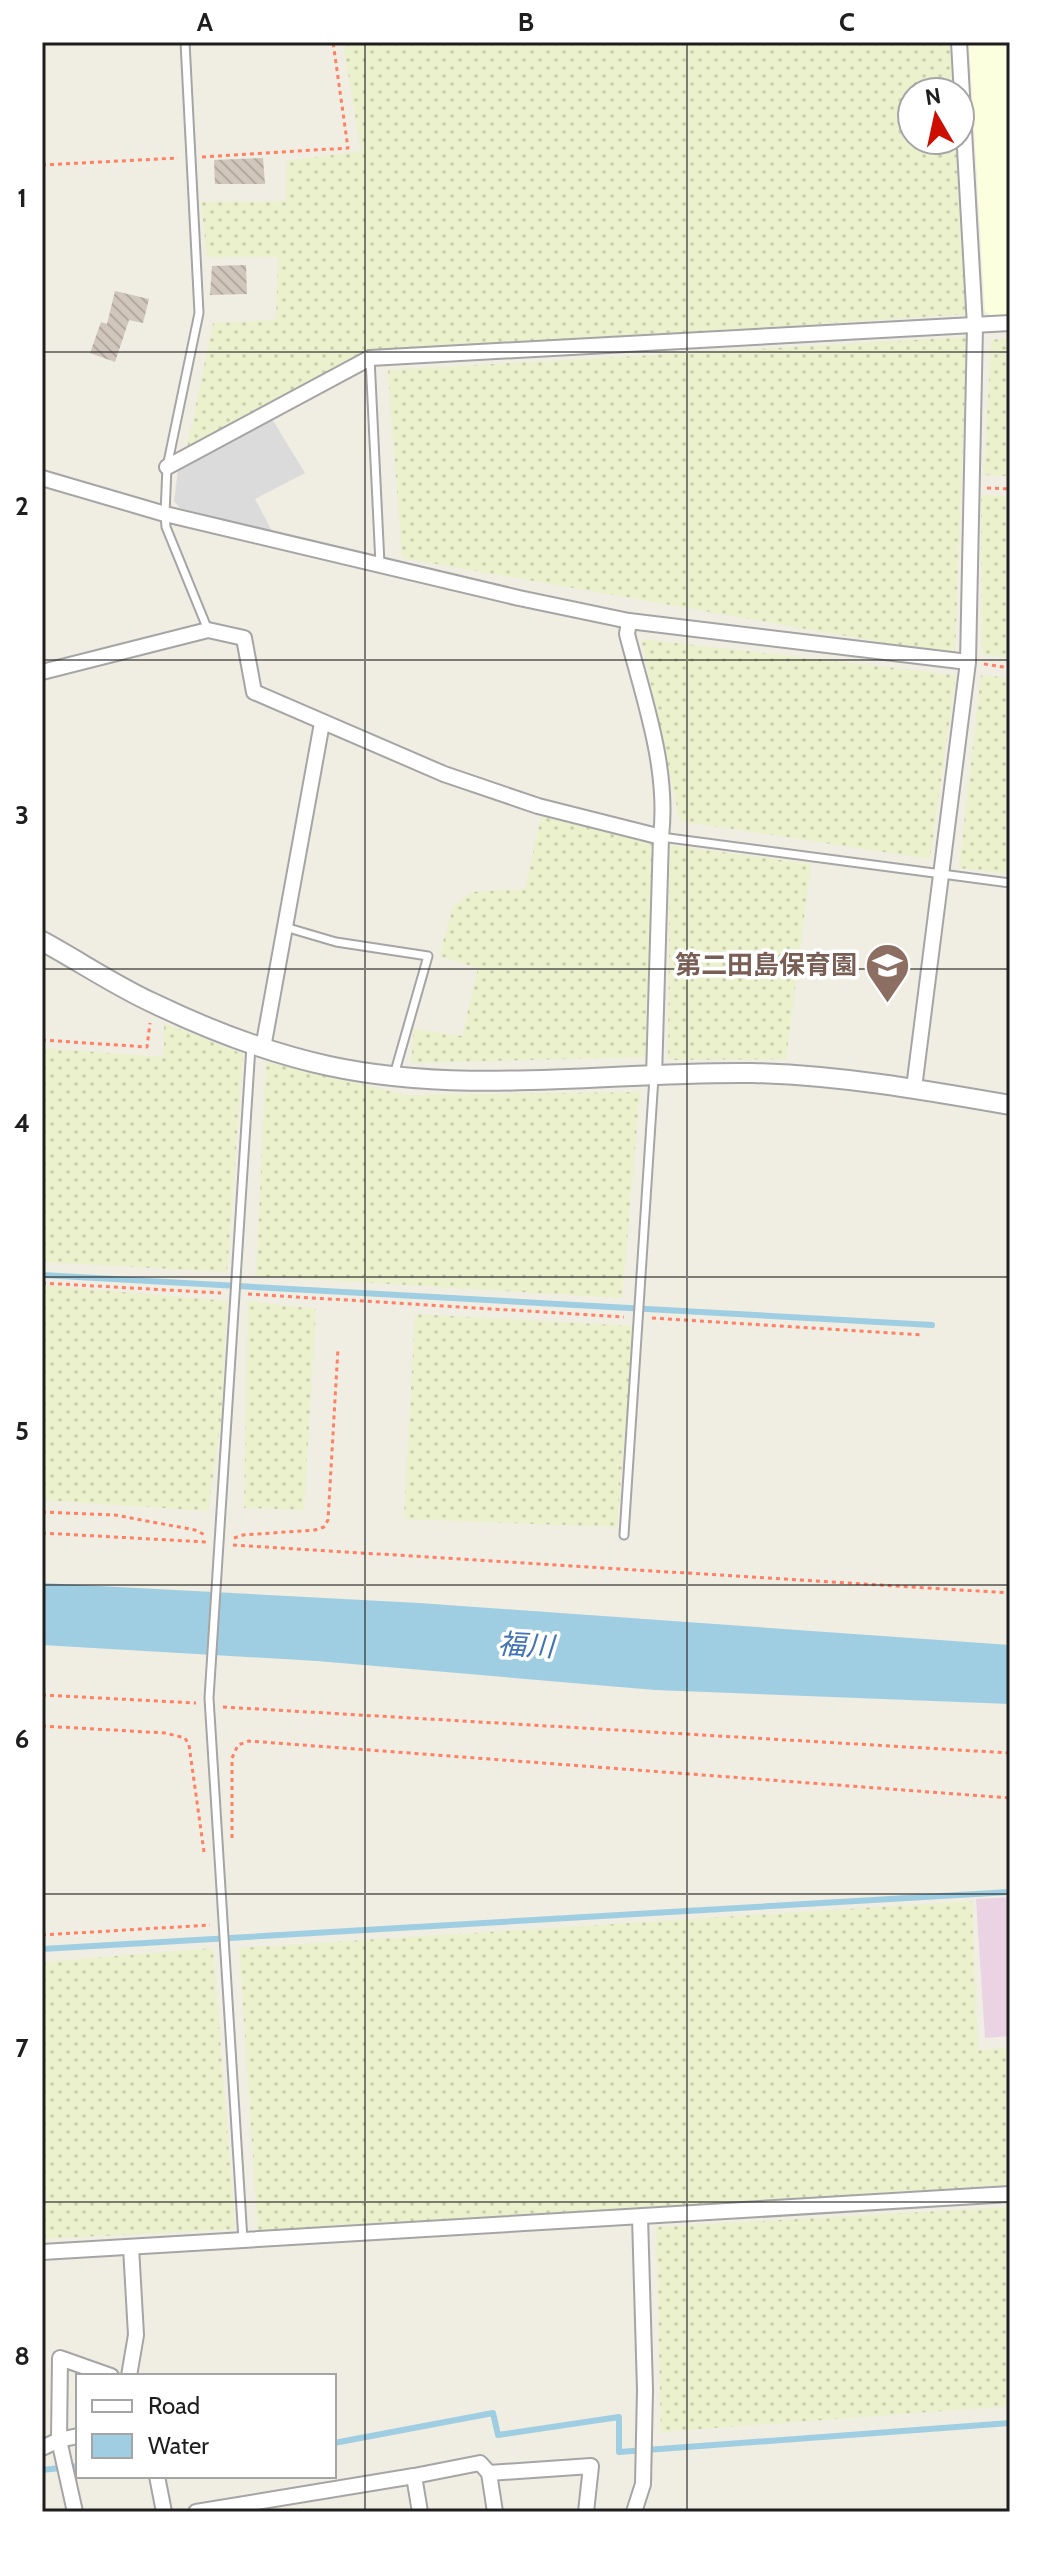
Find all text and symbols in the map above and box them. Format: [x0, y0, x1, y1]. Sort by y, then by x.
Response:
text: A [197, 6, 214, 38]
text: B [518, 6, 534, 38]
text: C [839, 6, 855, 38]
north arrow [896, 76, 976, 156]
text: N [923, 82, 943, 111]
text: 1 [17, 182, 27, 214]
text: 2 [15, 490, 29, 522]
text: 3 [15, 799, 29, 831]
school or university icon: 第二田島保育園 [864, 941, 912, 1004]
place label: 第二田島保育園 [675, 949, 857, 981]
text: 4 [14, 1107, 30, 1139]
text: 5 [15, 1415, 29, 1447]
water label: 福川 [497, 1627, 558, 1664]
text: 6 [15, 1723, 29, 1755]
text: 7 [15, 2032, 29, 2064]
text: 8 [14, 2340, 30, 2372]
legend [76, 2374, 336, 2478]
text: Road [148, 2391, 200, 2420]
text: Water [148, 2431, 209, 2460]

